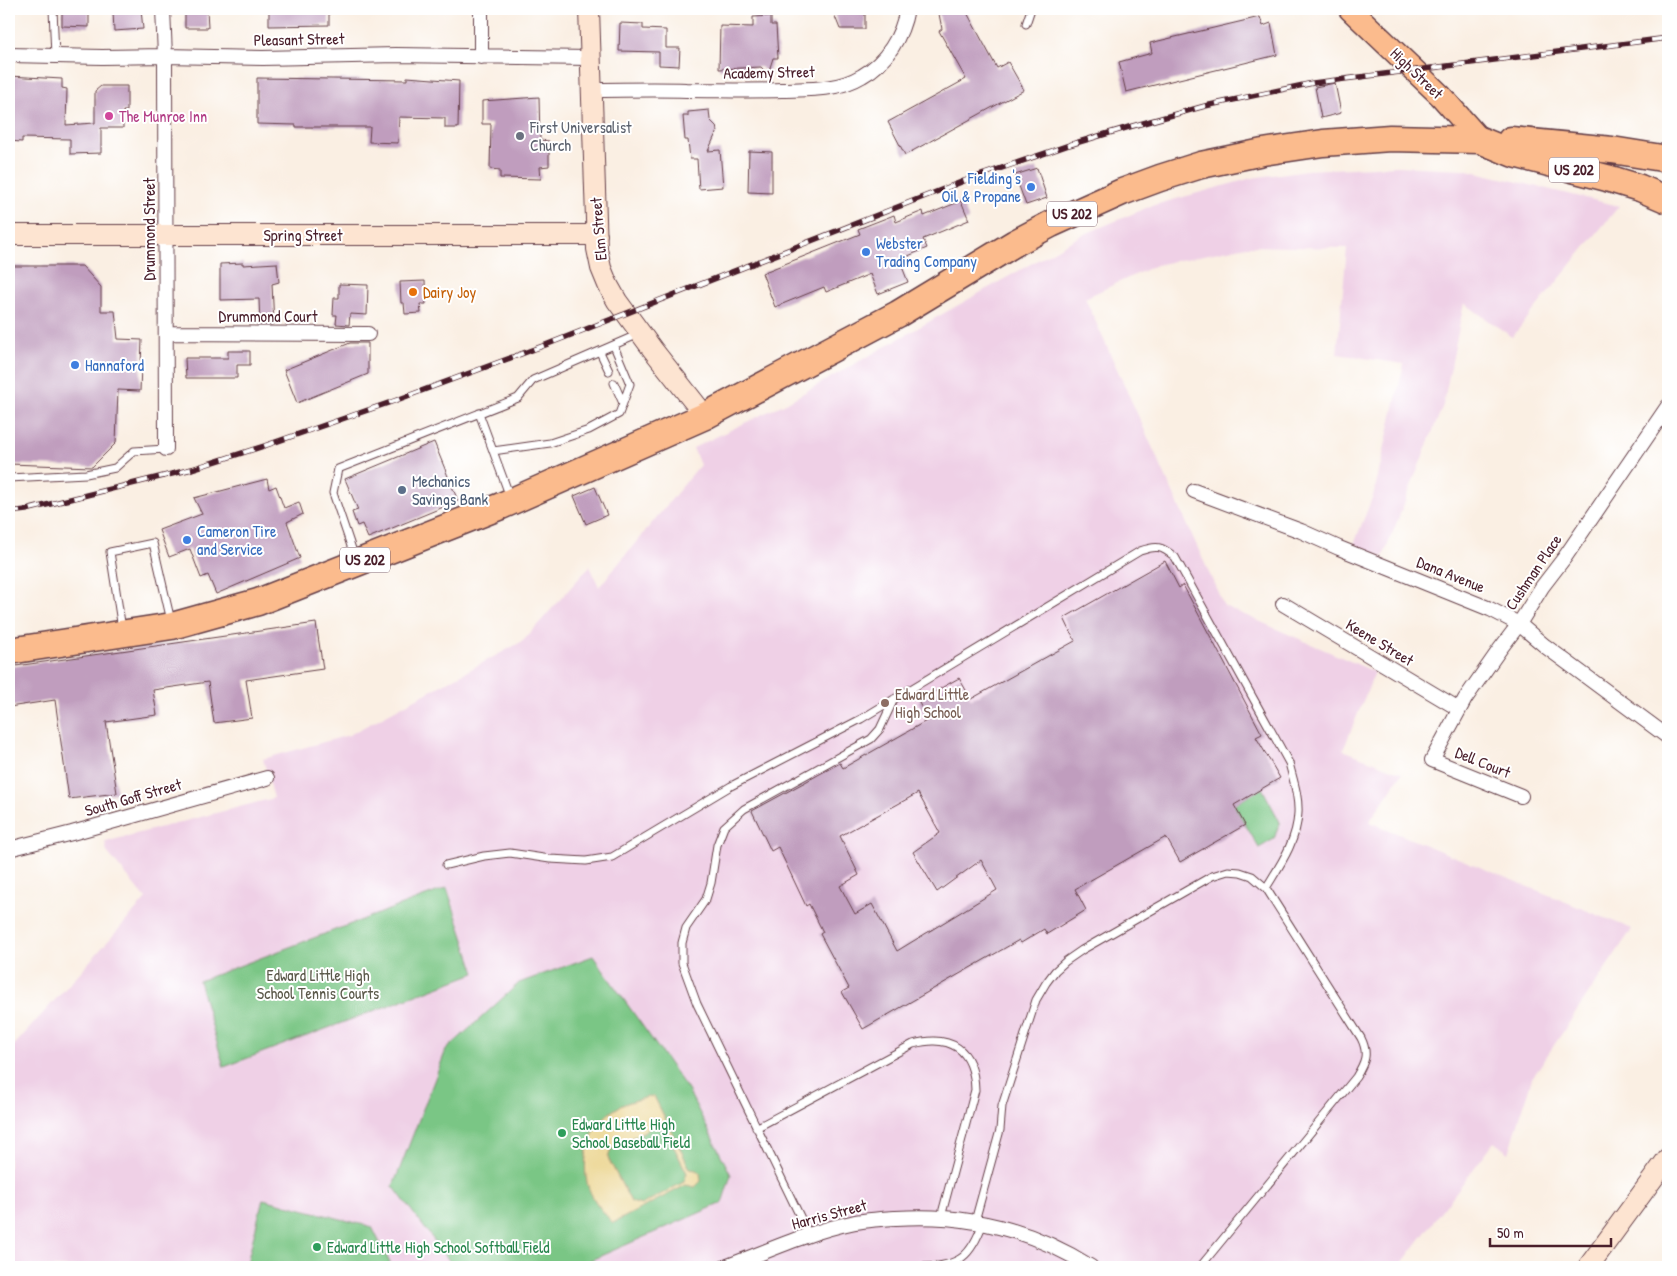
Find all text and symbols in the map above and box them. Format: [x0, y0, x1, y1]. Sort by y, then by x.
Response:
street label: Pleasant Street [253, 27, 345, 51]
street label: High Street [1386, 42, 1449, 104]
street label: Academy Street [723, 60, 815, 84]
place label: The Munroe Inn [119, 105, 207, 127]
marker: The Munroe Inn [103, 110, 115, 122]
place label: First Universalist Church [529, 116, 632, 156]
marker: First Universalist Church [514, 130, 526, 142]
road number: US 202 [1549, 158, 1599, 182]
place label: Fielding's Oil & Propane [941, 167, 1022, 207]
street label: Drummond Street [138, 177, 160, 280]
marker: Fielding's Oil & Propane [1025, 181, 1037, 193]
street label: Elm Street [584, 196, 612, 261]
road number: US 202 [1047, 202, 1097, 226]
street label: Spring Street [263, 224, 343, 246]
place label: Webster Trading Company [876, 232, 977, 272]
marker: Webster Trading Company [860, 246, 872, 258]
place label: Dairy Joy [423, 281, 476, 303]
marker: Dairy Joy [407, 286, 419, 298]
street label: Drummond Court [219, 305, 318, 327]
place label: Hannaford [85, 354, 144, 376]
marker: Hannaford [69, 359, 81, 371]
place label: Mechanics Savings Bank [412, 470, 488, 510]
marker: Mechanics Savings Bank [396, 484, 408, 496]
place label: Cameron Tire and Service [197, 520, 277, 560]
street label: Cushman Place [1500, 529, 1567, 614]
marker: Cameron Tire and Service [181, 534, 193, 546]
road number: US 202 [340, 548, 390, 572]
street label: Dana Avenue [1414, 550, 1489, 598]
street label: Keene Street [1342, 613, 1419, 671]
place label: Edward Little High School [895, 683, 970, 723]
marker: Edward Little High School [879, 697, 891, 709]
street label: Dell Court [1452, 741, 1514, 783]
street label: South Goff Street [82, 773, 184, 821]
park label: Edward Little High School Tennis Courts [257, 964, 379, 1004]
place label: Edward Little High School Baseball Field [572, 1113, 690, 1153]
marker: Edward Little High School Baseball Field [556, 1127, 568, 1139]
street label: Harris Street [789, 1193, 869, 1235]
scale bar [1490, 1216, 1611, 1248]
text: 50 m [1497, 1222, 1524, 1243]
place label: Edward Little High School Softball Field [327, 1236, 550, 1258]
marker: Edward Little High School Softball Field [311, 1241, 323, 1253]

